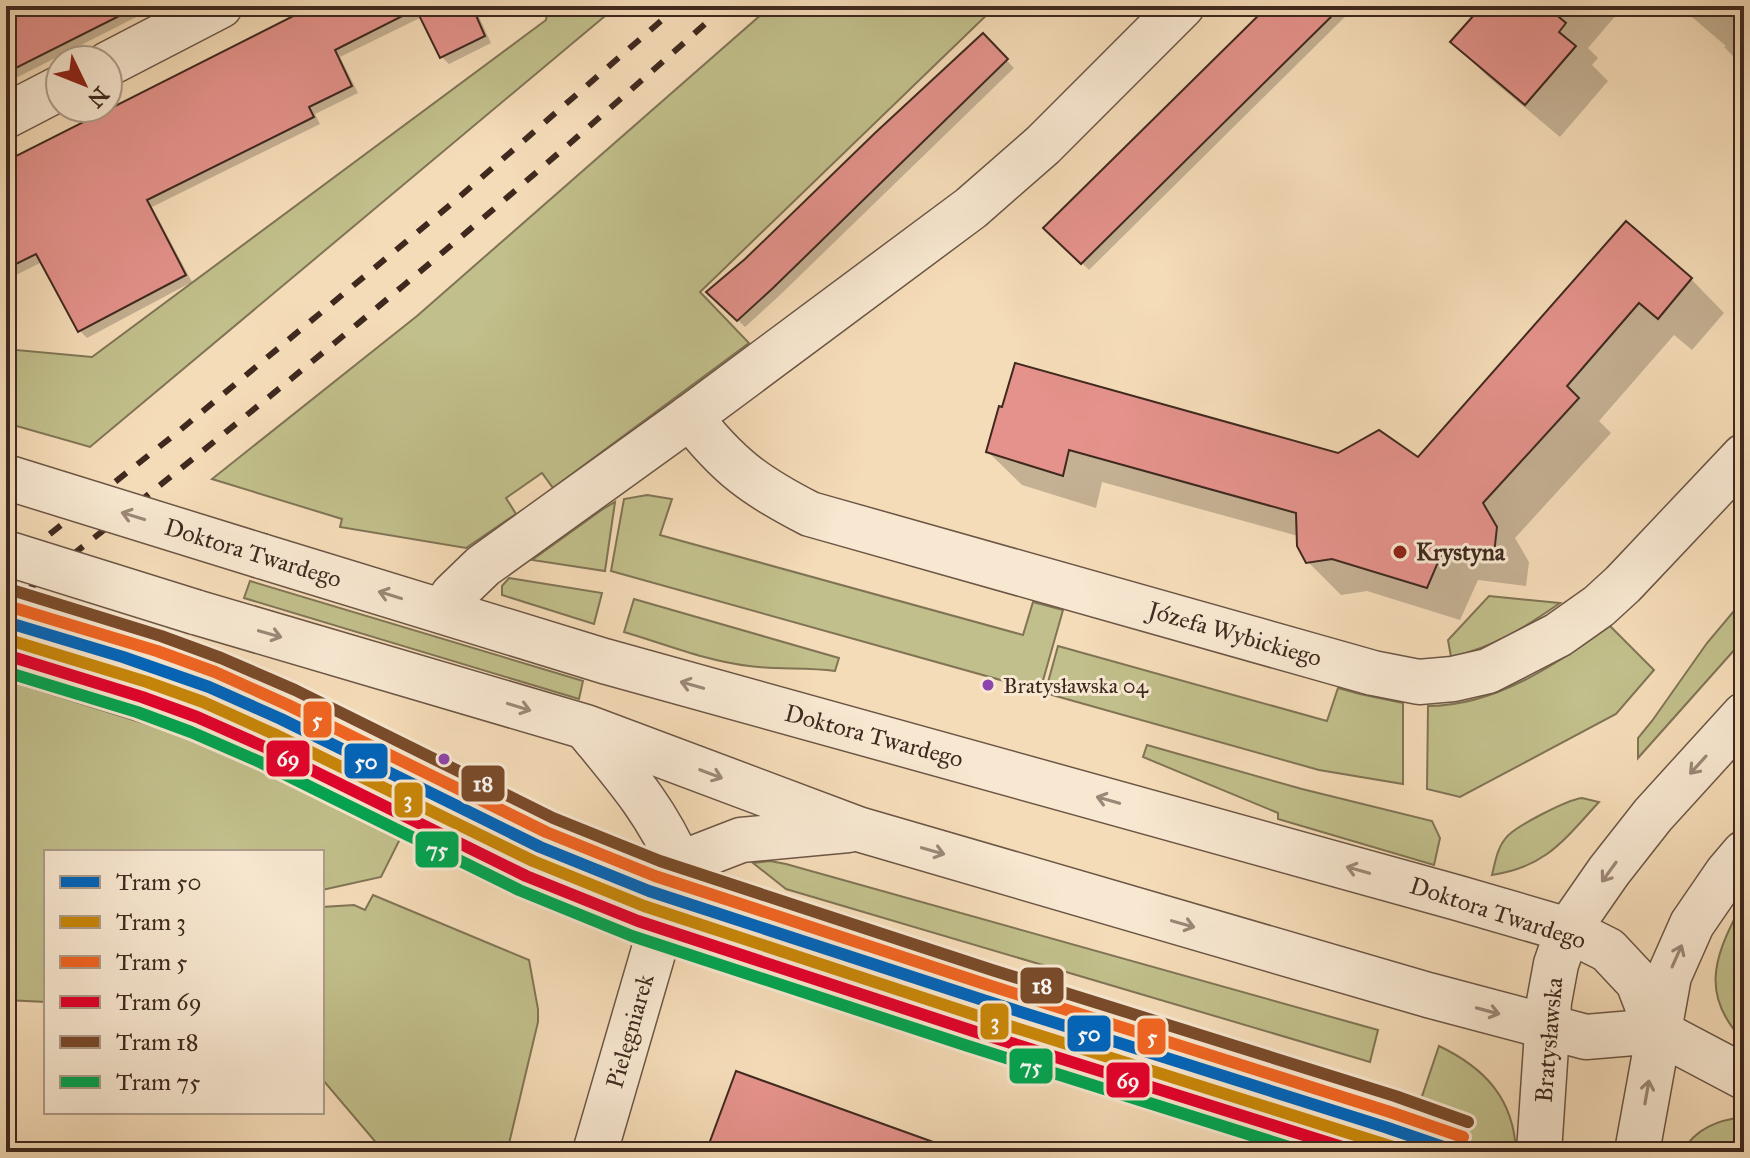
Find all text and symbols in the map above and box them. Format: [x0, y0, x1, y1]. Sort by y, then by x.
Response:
north arrow [44, 44, 124, 124]
text: N [82, 81, 115, 114]
one-way arrow [121, 508, 146, 522]
street label: Doktora Twardego [161, 512, 345, 594]
place label: Krystyna [1416, 537, 1506, 567]
marker: Krystyna [1391, 543, 1409, 561]
one-way arrow [377, 587, 403, 602]
street label: Józefa Wybickiego [1142, 594, 1325, 673]
one-way arrow [256, 627, 282, 642]
place label: Bratysławska 04 [1003, 672, 1149, 699]
one-way arrow [680, 677, 706, 692]
marker: Bratysławska 04 [980, 677, 996, 693]
street label: Doktora Twardego [782, 698, 966, 774]
line badge: 5 [302, 700, 333, 739]
one-way arrow [506, 701, 531, 715]
text: 5 [312, 706, 323, 733]
line badge: 69 [265, 739, 311, 778]
line badge: 50 [343, 742, 389, 780]
text: 69 [276, 745, 300, 772]
text: 50 [354, 748, 378, 775]
unlabelled marker [436, 751, 452, 767]
one-way arrow [1690, 755, 1708, 775]
line badge: 18 [460, 764, 506, 803]
one-way arrow [698, 768, 723, 782]
text: 18 [473, 770, 493, 797]
line badge: 3 [393, 781, 424, 819]
text: 3 [404, 786, 412, 813]
one-way arrow [1095, 792, 1121, 807]
line badge: 75 [414, 830, 460, 869]
text: 75 [426, 836, 449, 863]
one-way arrow [920, 844, 946, 859]
legend [44, 850, 324, 1114]
one-way arrow [1600, 860, 1617, 882]
one-way arrow [1346, 862, 1372, 877]
text: Tram 50 [116, 867, 201, 897]
street label: Doktora Twardego [1406, 870, 1590, 956]
text: Tram 3 [116, 907, 186, 937]
one-way arrow [1169, 917, 1195, 932]
one-way arrow [1671, 944, 1686, 969]
text: Tram 5 [116, 947, 188, 977]
line badge: 18 [1019, 966, 1065, 1005]
street label: Pielęgniarek [599, 970, 661, 1092]
text: 18 [1032, 972, 1052, 999]
street label: Bratysławska [1529, 975, 1569, 1104]
text: Tram 69 [116, 987, 202, 1017]
line badge: 3 [979, 1002, 1010, 1041]
one-way arrow [1475, 1005, 1501, 1020]
text: 3 [991, 1008, 999, 1035]
line badge: 50 [1066, 1014, 1112, 1053]
line badge: 5 [1136, 1017, 1167, 1056]
text: 50 [1077, 1020, 1101, 1047]
text: 5 [1147, 1023, 1158, 1050]
text: Tram 18 [116, 1027, 199, 1057]
line badge: 75 [1008, 1047, 1054, 1085]
text: 75 [1020, 1053, 1043, 1080]
line badge: 69 [1105, 1061, 1151, 1099]
text: Tram 75 [116, 1067, 200, 1097]
text: 69 [1116, 1067, 1140, 1094]
one-way arrow [1641, 1079, 1656, 1105]

